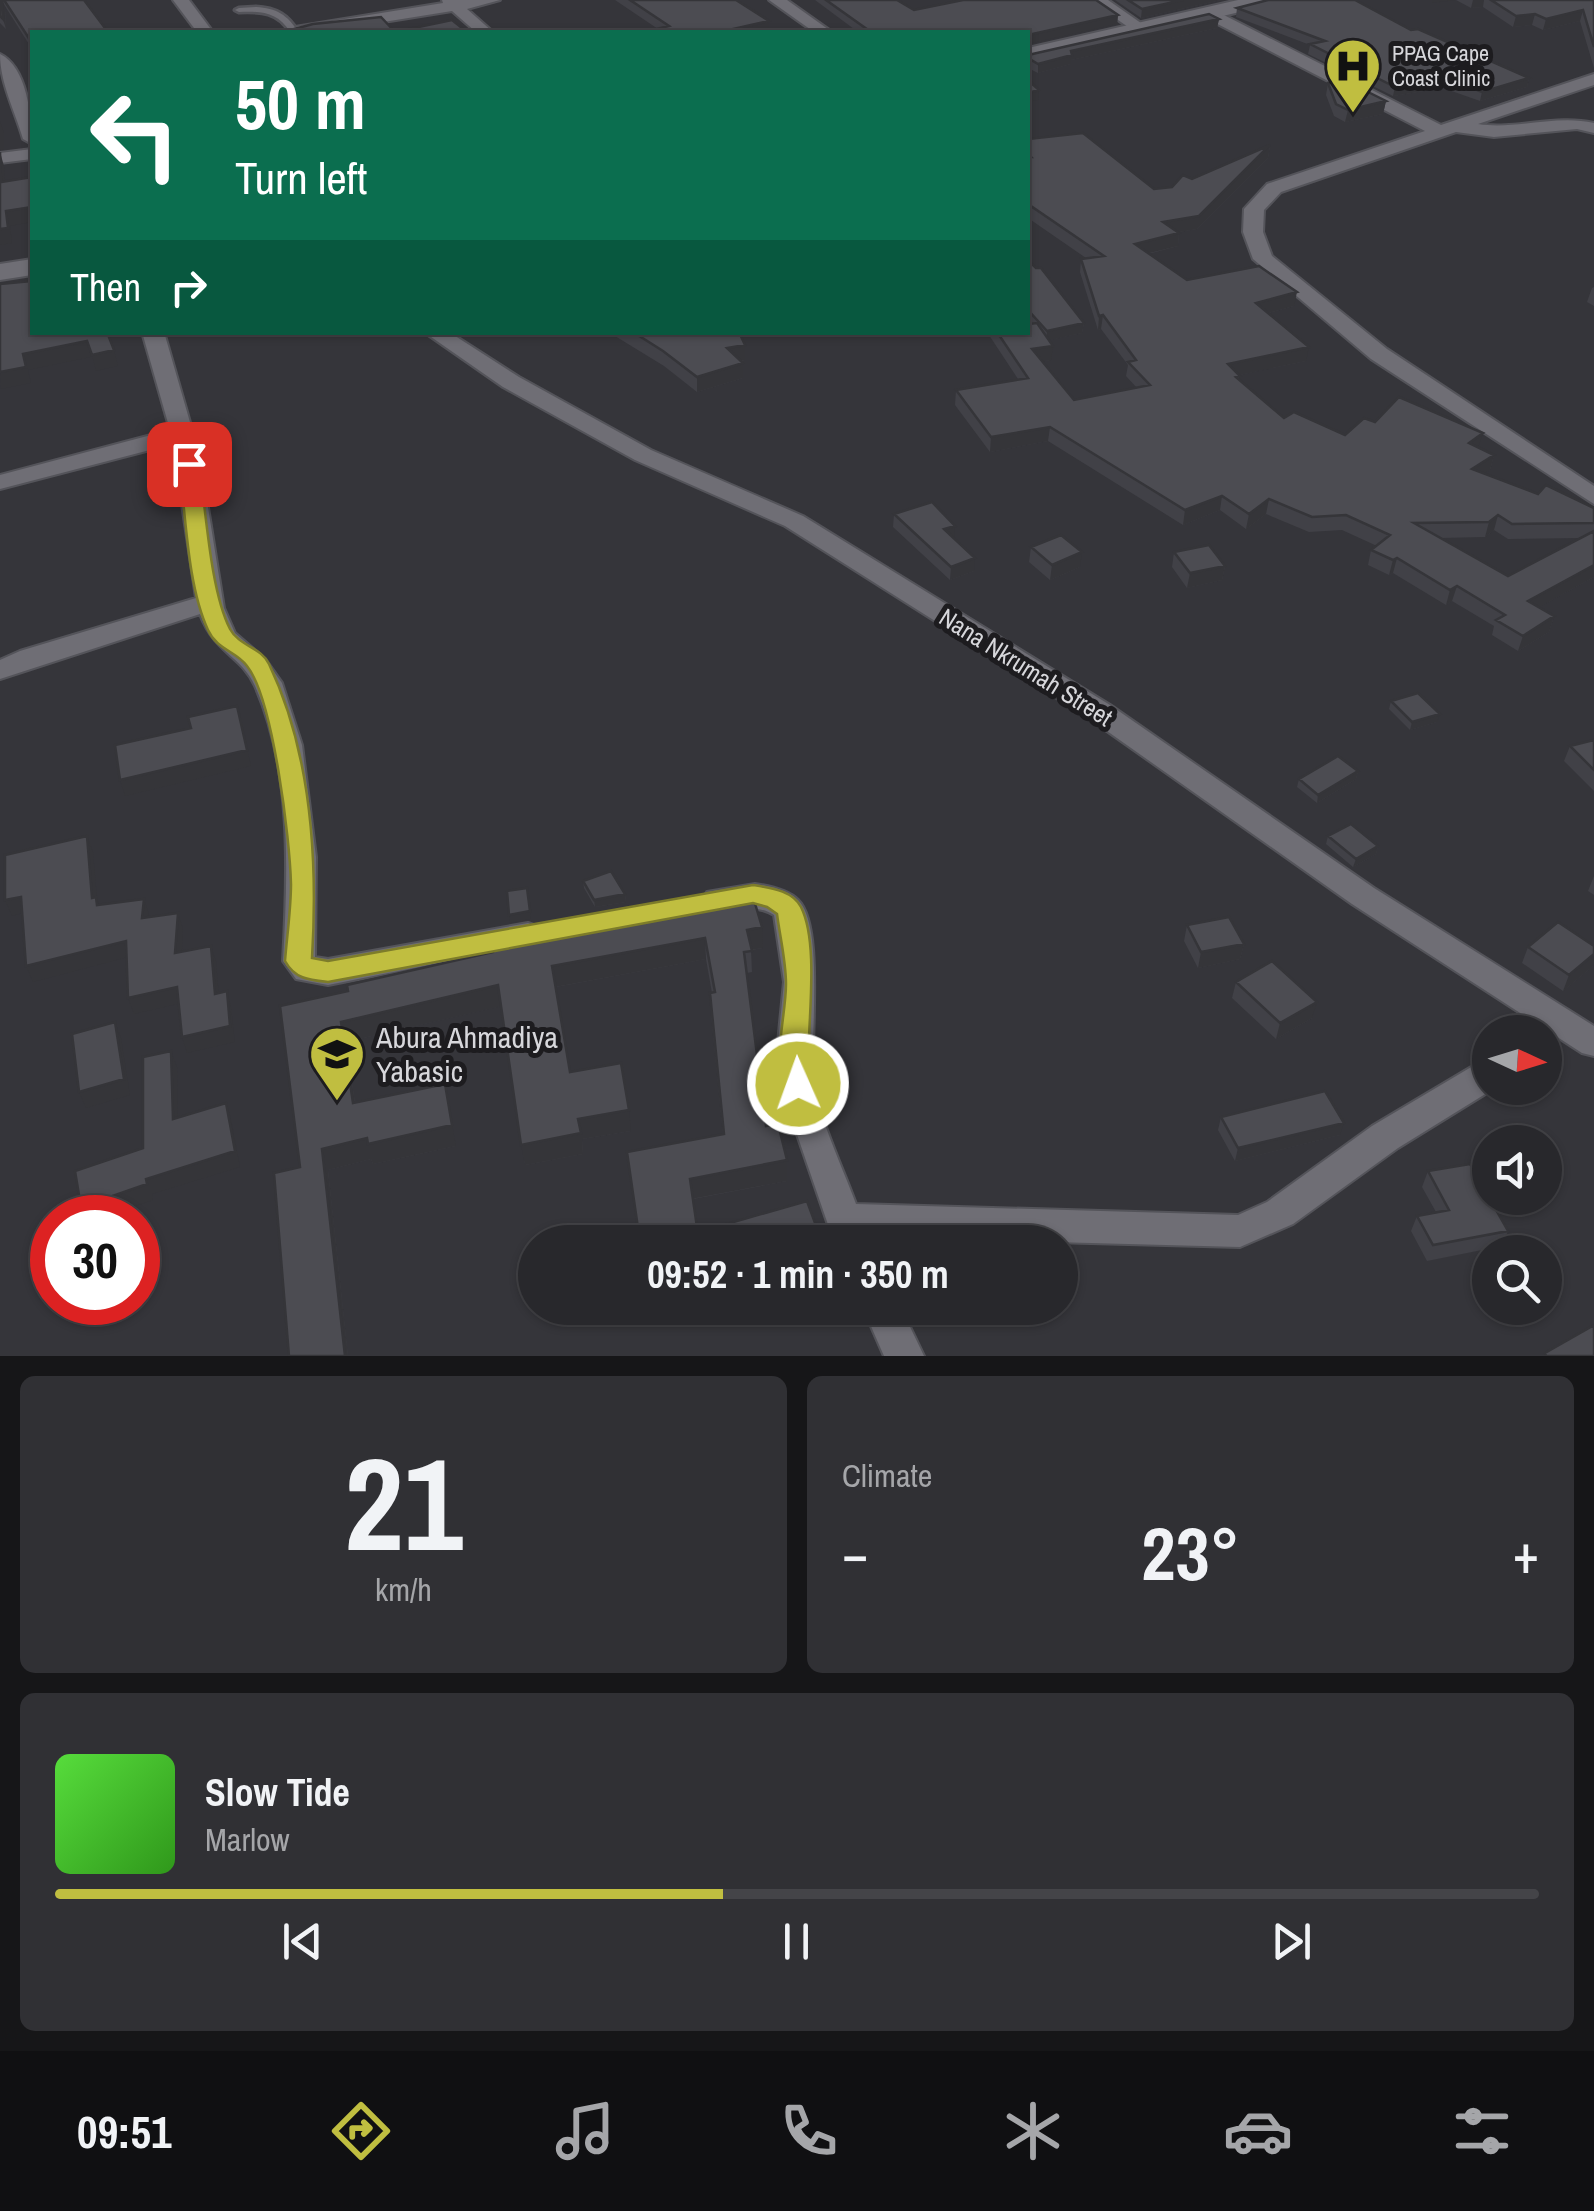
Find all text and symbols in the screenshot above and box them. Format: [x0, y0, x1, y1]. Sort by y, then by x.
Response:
hospital icon: PPAG Cape Coast Clinic [1323, 36, 1383, 115]
place label: PPAG Cape Coast Clinic [1392, 38, 1490, 93]
text: 50 m [235, 57, 366, 151]
icon: left [70, 70, 200, 200]
text: Turn left [235, 147, 367, 208]
icon: right [161, 260, 216, 315]
text: Then [70, 262, 141, 313]
pin [147, 422, 232, 507]
icon: arrive [162, 437, 217, 492]
street label: Nana Nkrumah Street [933, 600, 1119, 734]
north arrow [1472, 1015, 1562, 1105]
map controls [1472, 1015, 1562, 1325]
place label: Abura Ahmadiya Yabasic [375, 1017, 558, 1091]
school or university icon: Abura Ahmadiya Yabasic [307, 1024, 367, 1103]
position arrow [746, 1032, 850, 1136]
button: sound [1472, 1125, 1562, 1215]
speed limit sign: 30 [30, 1195, 160, 1325]
button: search [1472, 1235, 1562, 1325]
text: 09:52 · 1 min · 350 m [647, 1249, 949, 1300]
text: 21 [344, 1415, 463, 1591]
text: Climate [842, 1454, 932, 1497]
text: 23° [1141, 1502, 1240, 1603]
text: − [842, 1516, 868, 1590]
text: + [1513, 1516, 1539, 1590]
text: km/h [375, 1568, 432, 1611]
text: Slow Tide [205, 1767, 350, 1818]
text: Marlow [205, 1818, 290, 1861]
icon: previous [275, 1914, 330, 1969]
icon: pause [769, 1914, 824, 1969]
icon: next [1264, 1914, 1319, 1969]
icon: directions [326, 2096, 396, 2166]
icon: music [550, 2096, 620, 2166]
icon: phone [774, 2096, 844, 2166]
icon: climate [998, 2096, 1068, 2166]
icon: car [1223, 2096, 1293, 2166]
icon: filters [1447, 2096, 1517, 2166]
text: 09:51 [77, 2101, 171, 2162]

